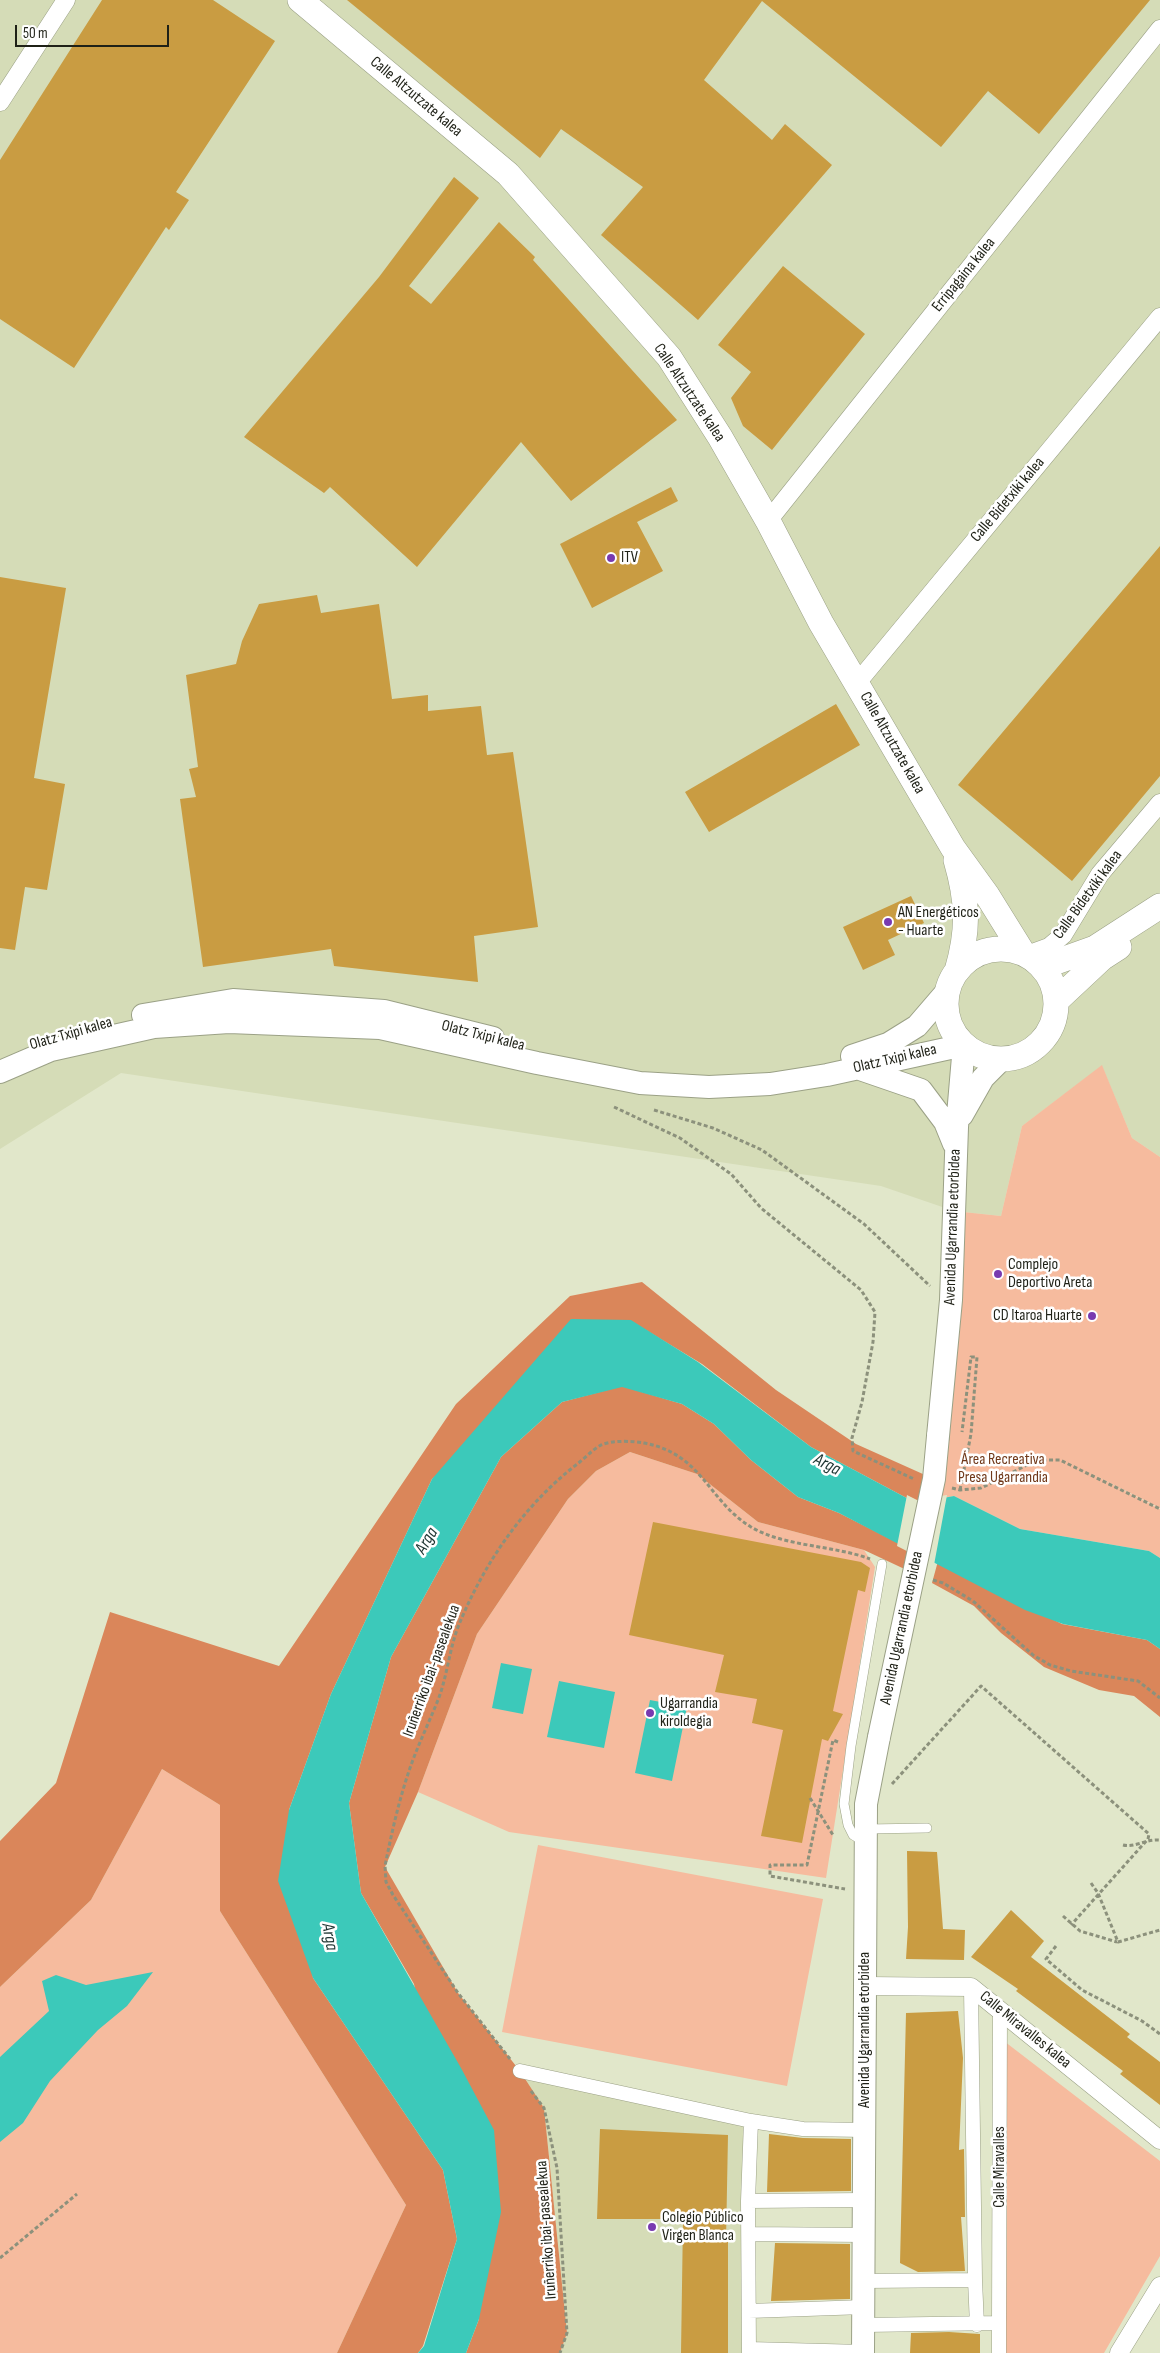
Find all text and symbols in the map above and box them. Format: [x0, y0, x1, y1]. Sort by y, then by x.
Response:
scale bar [18, 15, 171, 47]
text: 50 m [23, 24, 48, 43]
street label: Calle Altzutzate kalea [366, 53, 466, 141]
street label: Erripagaina kalea [928, 234, 1000, 316]
street label: Calle Altzutzate kalea [649, 340, 729, 446]
street label: Calle Bidetxiki kalea [967, 454, 1049, 546]
place label: ITV [621, 548, 638, 568]
marker: ITV [605, 552, 617, 564]
street label: Calle Altzutzate kalea [855, 689, 929, 797]
street label: Calle Bidetxiki kalea [1049, 847, 1127, 943]
place label: AN Energéticos - Huarte [898, 903, 979, 941]
marker: AN Energéticos - Huarte [882, 916, 894, 928]
street label: Olatz Txipi kalea [27, 1013, 115, 1055]
street label: Olatz Txipi kalea [439, 1016, 527, 1056]
street label: Olatz Txipi kalea [851, 1040, 939, 1078]
street label: Avenida Ugarrandia etorbidea [941, 1149, 965, 1305]
place label: Complejo Deportivo Areta [1008, 1255, 1092, 1293]
marker: Complejo Deportivo Areta [992, 1268, 1004, 1280]
place label: CD Itaroa Huarte [993, 1306, 1082, 1326]
marker: CD Itaroa Huarte [1086, 1310, 1098, 1322]
water label: Arga [810, 1449, 844, 1481]
park label: Área Recreativa Presa Ugarrandia [958, 1450, 1048, 1488]
water label: Arga [411, 1524, 443, 1558]
street label: Avenida Ugarrandia etorbidea [876, 1550, 928, 1706]
street label: Iruñerriko ibai-pasealekua [399, 1602, 465, 1740]
place label: Ugarrandia kiroldegia [660, 1694, 718, 1732]
marker: Ugarrandia kiroldegia [644, 1707, 656, 1719]
water label: Arga [316, 1922, 342, 1952]
street label: Avenida Ugarrandia etorbidea [855, 1952, 875, 2108]
street label: Calle Miravalles kalea [975, 1987, 1075, 2073]
street label: Calle Miravalles [990, 2126, 1010, 2208]
street label: Iruñerriko ibai-pasealekua [533, 2160, 561, 2300]
place label: Colegio Público Virgen Blanca [662, 2208, 744, 2246]
marker: Colegio Público Virgen Blanca [646, 2221, 658, 2233]

